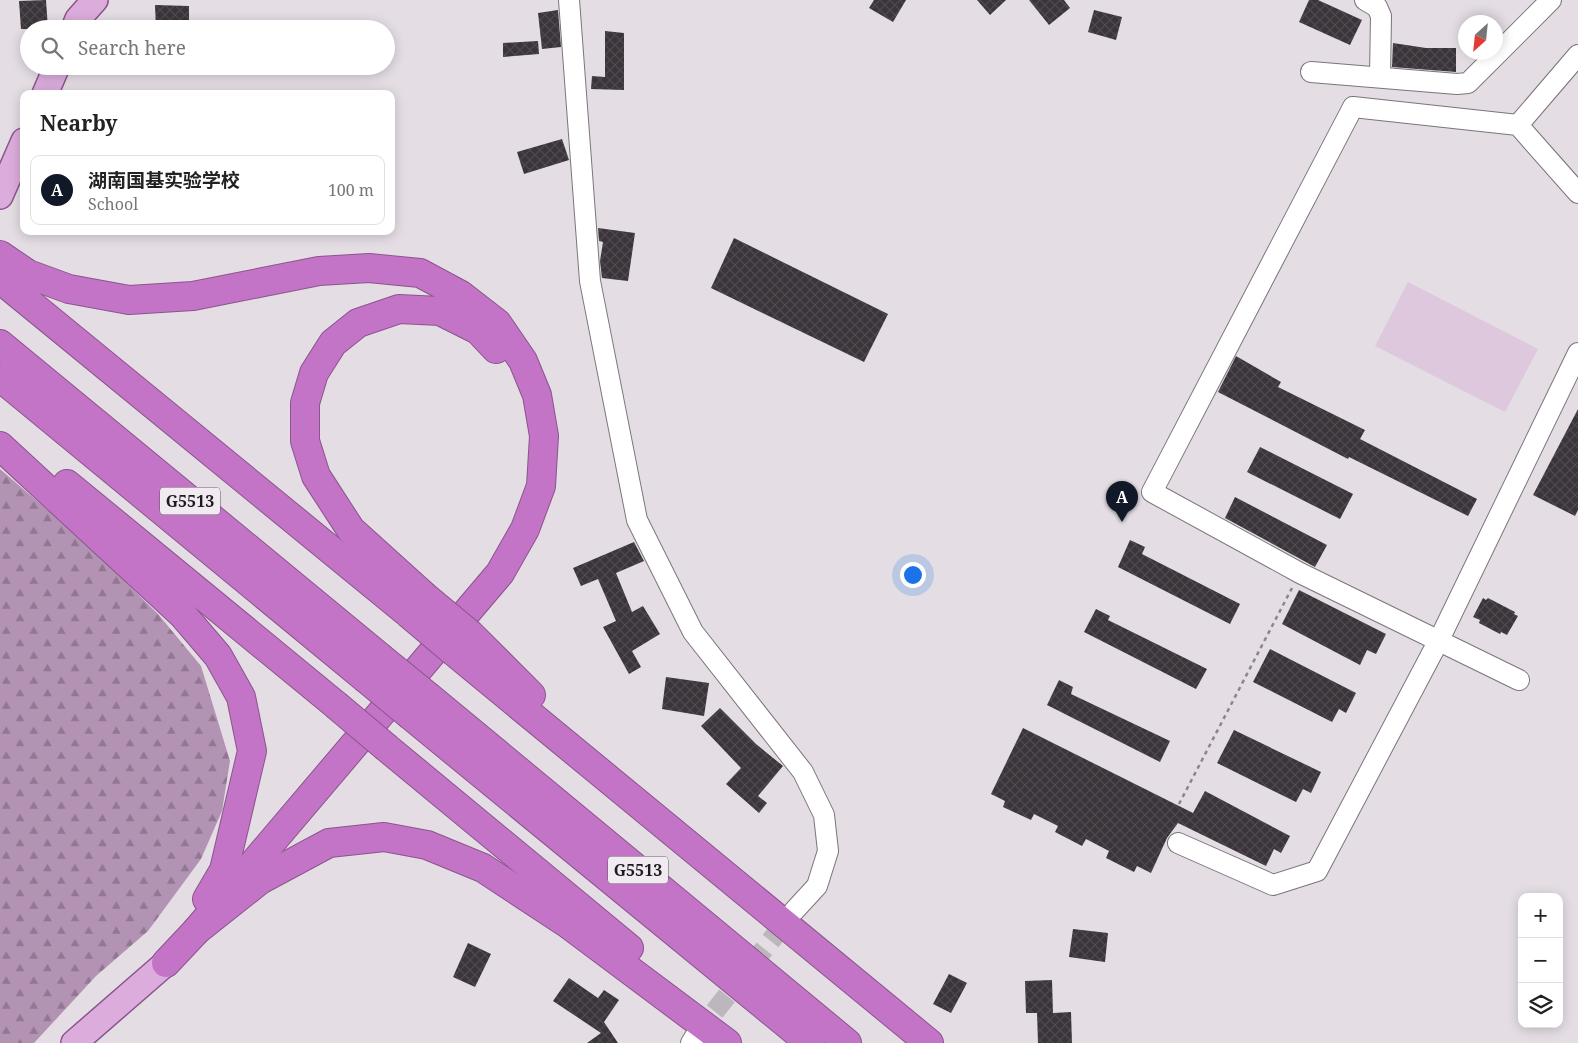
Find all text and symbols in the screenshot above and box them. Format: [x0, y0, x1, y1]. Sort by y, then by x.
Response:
north arrow [1458, 15, 1503, 60]
search box [20, 20, 395, 75]
icon: search [38, 34, 66, 62]
text: Search here [78, 35, 186, 61]
text: Nearby [40, 109, 118, 137]
text: 湖南国基实验学校 [88, 167, 240, 193]
text: A [51, 179, 63, 201]
text: 100 m [328, 179, 374, 201]
text: School [88, 193, 138, 215]
pin: A [1106, 481, 1138, 522]
road number: G5513 [160, 488, 220, 514]
your location [900, 562, 926, 588]
road number: G5513 [608, 856, 668, 884]
map controls [1518, 893, 1563, 1028]
button: + [1518, 893, 1563, 938]
button: − [1518, 938, 1563, 983]
button: layers [1518, 983, 1563, 1028]

